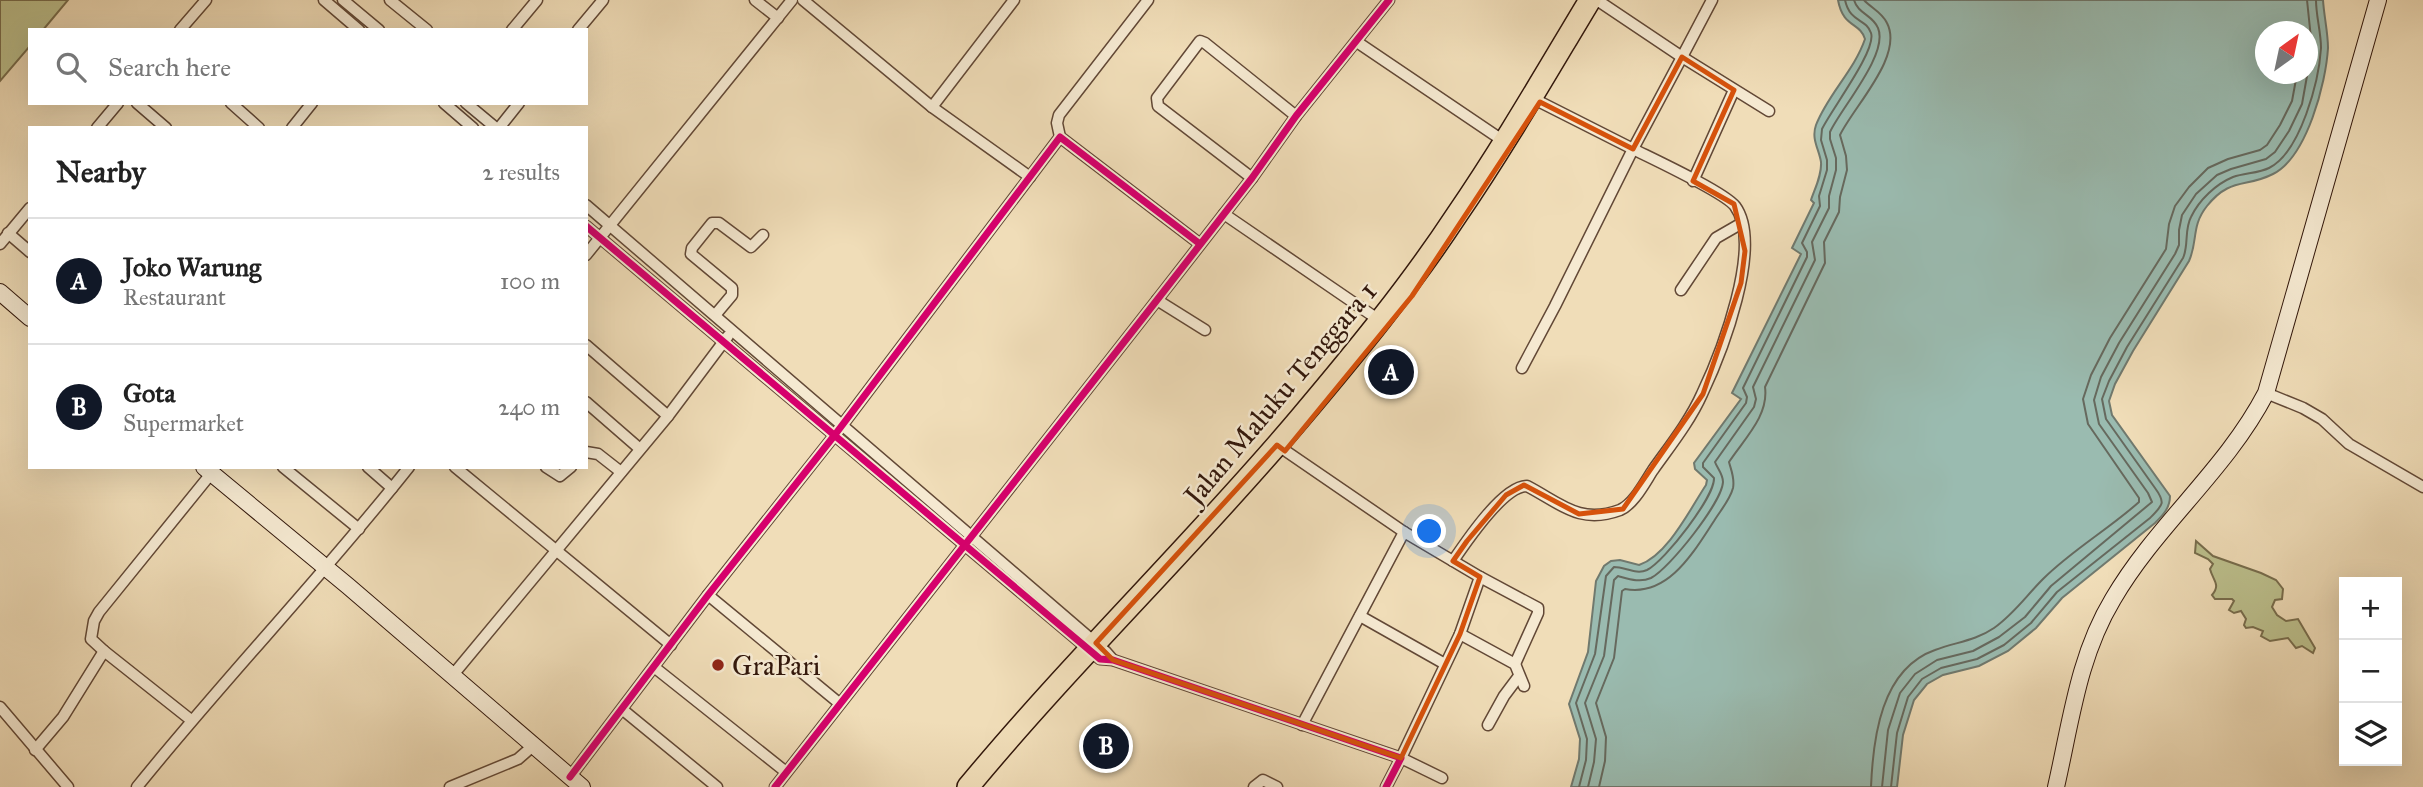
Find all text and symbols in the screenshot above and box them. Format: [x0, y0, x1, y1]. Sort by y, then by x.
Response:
north arrow [2255, 21, 2318, 84]
search box [28, 28, 588, 105]
icon: search [52, 48, 90, 86]
text: Search here [108, 51, 231, 83]
text: Nearby [56, 154, 146, 190]
text: 2 results [482, 158, 560, 186]
text: Joko Warung [123, 251, 261, 283]
text: A [71, 267, 87, 295]
text: 100 m [500, 267, 560, 295]
street label: Jalan Maluku Tenggara 1 [1175, 274, 1384, 515]
text: Restaurant [123, 283, 226, 311]
pin: A [1368, 346, 1414, 398]
text: Gota [123, 377, 176, 409]
text: B [71, 393, 87, 421]
text: 240 m [498, 393, 560, 421]
text: Supermarket [123, 409, 244, 437]
your location [1412, 514, 1446, 548]
map controls [2339, 577, 2402, 766]
button: + [2339, 577, 2402, 640]
button: − [2339, 640, 2402, 703]
place label: GraPari [732, 648, 821, 683]
marker: GraPari [710, 657, 726, 673]
button: layers [2339, 703, 2402, 766]
pin: B [1083, 720, 1129, 772]

